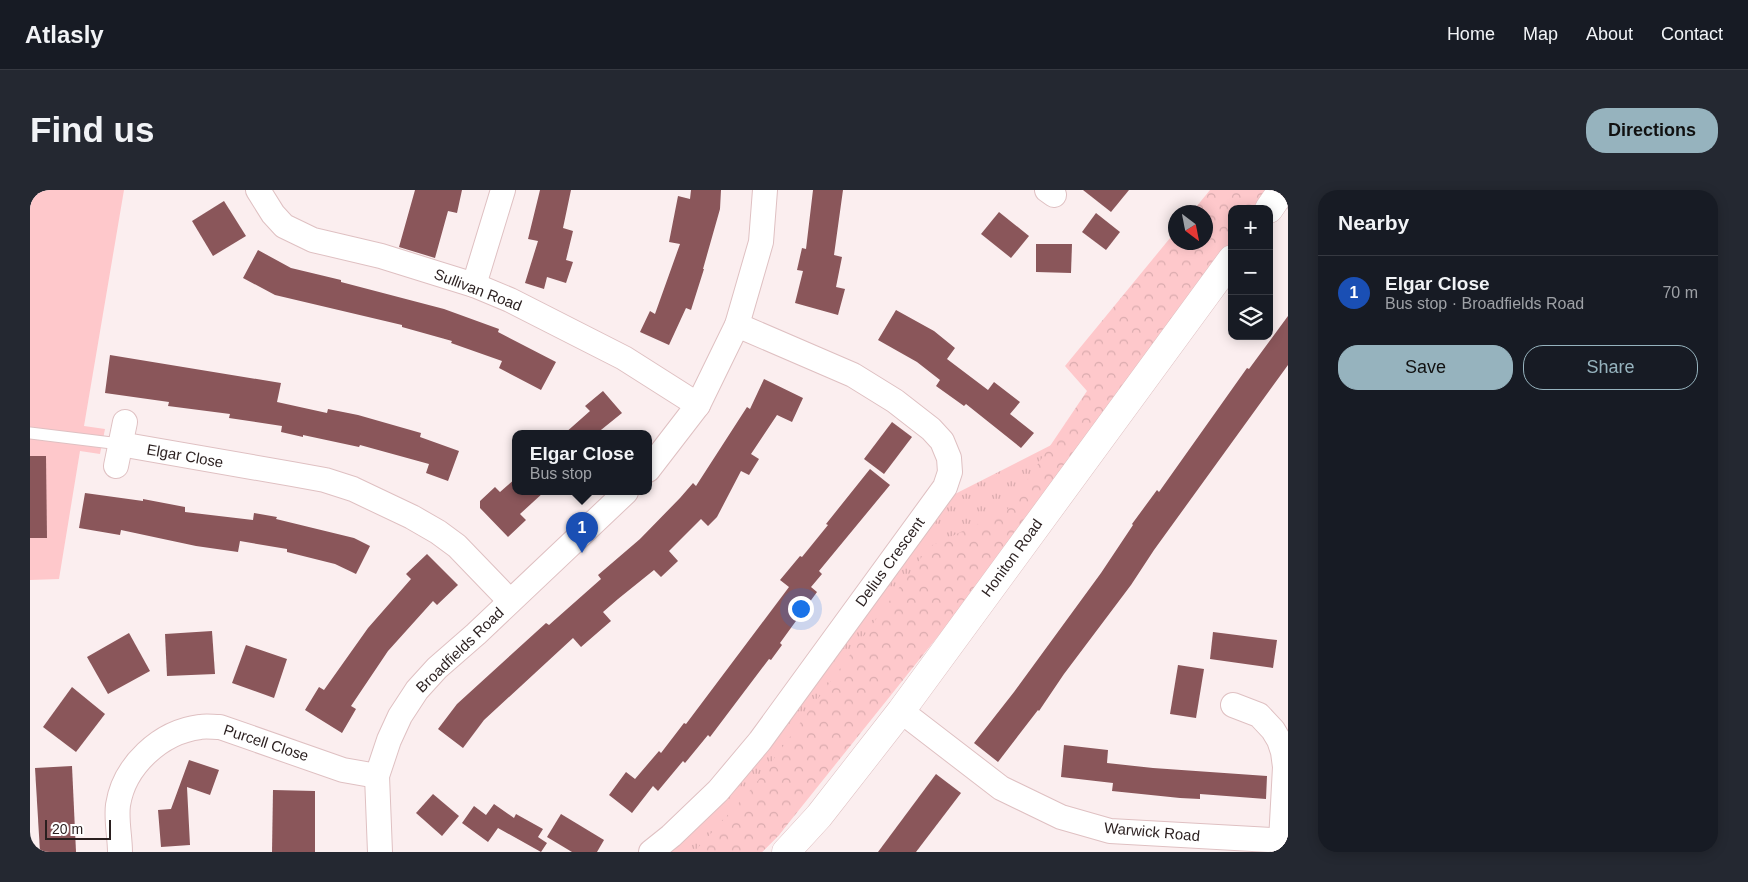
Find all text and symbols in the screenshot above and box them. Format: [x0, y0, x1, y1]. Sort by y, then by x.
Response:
text: Atlasly [25, 21, 104, 48]
text: Home [1447, 24, 1495, 44]
text: Map [1523, 24, 1558, 44]
text: About [1586, 24, 1633, 44]
text: Contact [1661, 24, 1723, 44]
button: Directions [1586, 108, 1718, 153]
text: Find us [30, 110, 154, 149]
north arrow [1168, 205, 1213, 250]
map controls [1228, 205, 1273, 340]
button: + [1228, 205, 1273, 250]
text: Nearby [1338, 211, 1409, 234]
button: − [1228, 250, 1273, 295]
street label: Sullivan Road [432, 265, 524, 314]
text: Elgar Close [1385, 273, 1490, 294]
text: 1 [1350, 284, 1358, 301]
text: 70 m [1662, 284, 1698, 301]
button: layers [1228, 295, 1273, 340]
text: Bus stop · Broadfields Road [1385, 295, 1584, 312]
button: Save [1338, 345, 1513, 390]
button: Share [1523, 345, 1698, 390]
popup [512, 430, 652, 495]
street label: Elgar Close [145, 440, 225, 471]
text: Elgar Close [530, 443, 634, 464]
text: Bus stop [530, 465, 592, 482]
pin: 1 [566, 512, 598, 553]
street label: Delius Crescent [852, 513, 928, 610]
street label: Honiton Road [978, 516, 1045, 600]
your location [788, 596, 814, 622]
street label: Broadfields Road [412, 604, 507, 696]
street label: Purcell Close [222, 721, 311, 764]
scale bar [45, 817, 111, 840]
street label: Warwick Road [1103, 819, 1201, 844]
text: 20 m [52, 821, 83, 837]

